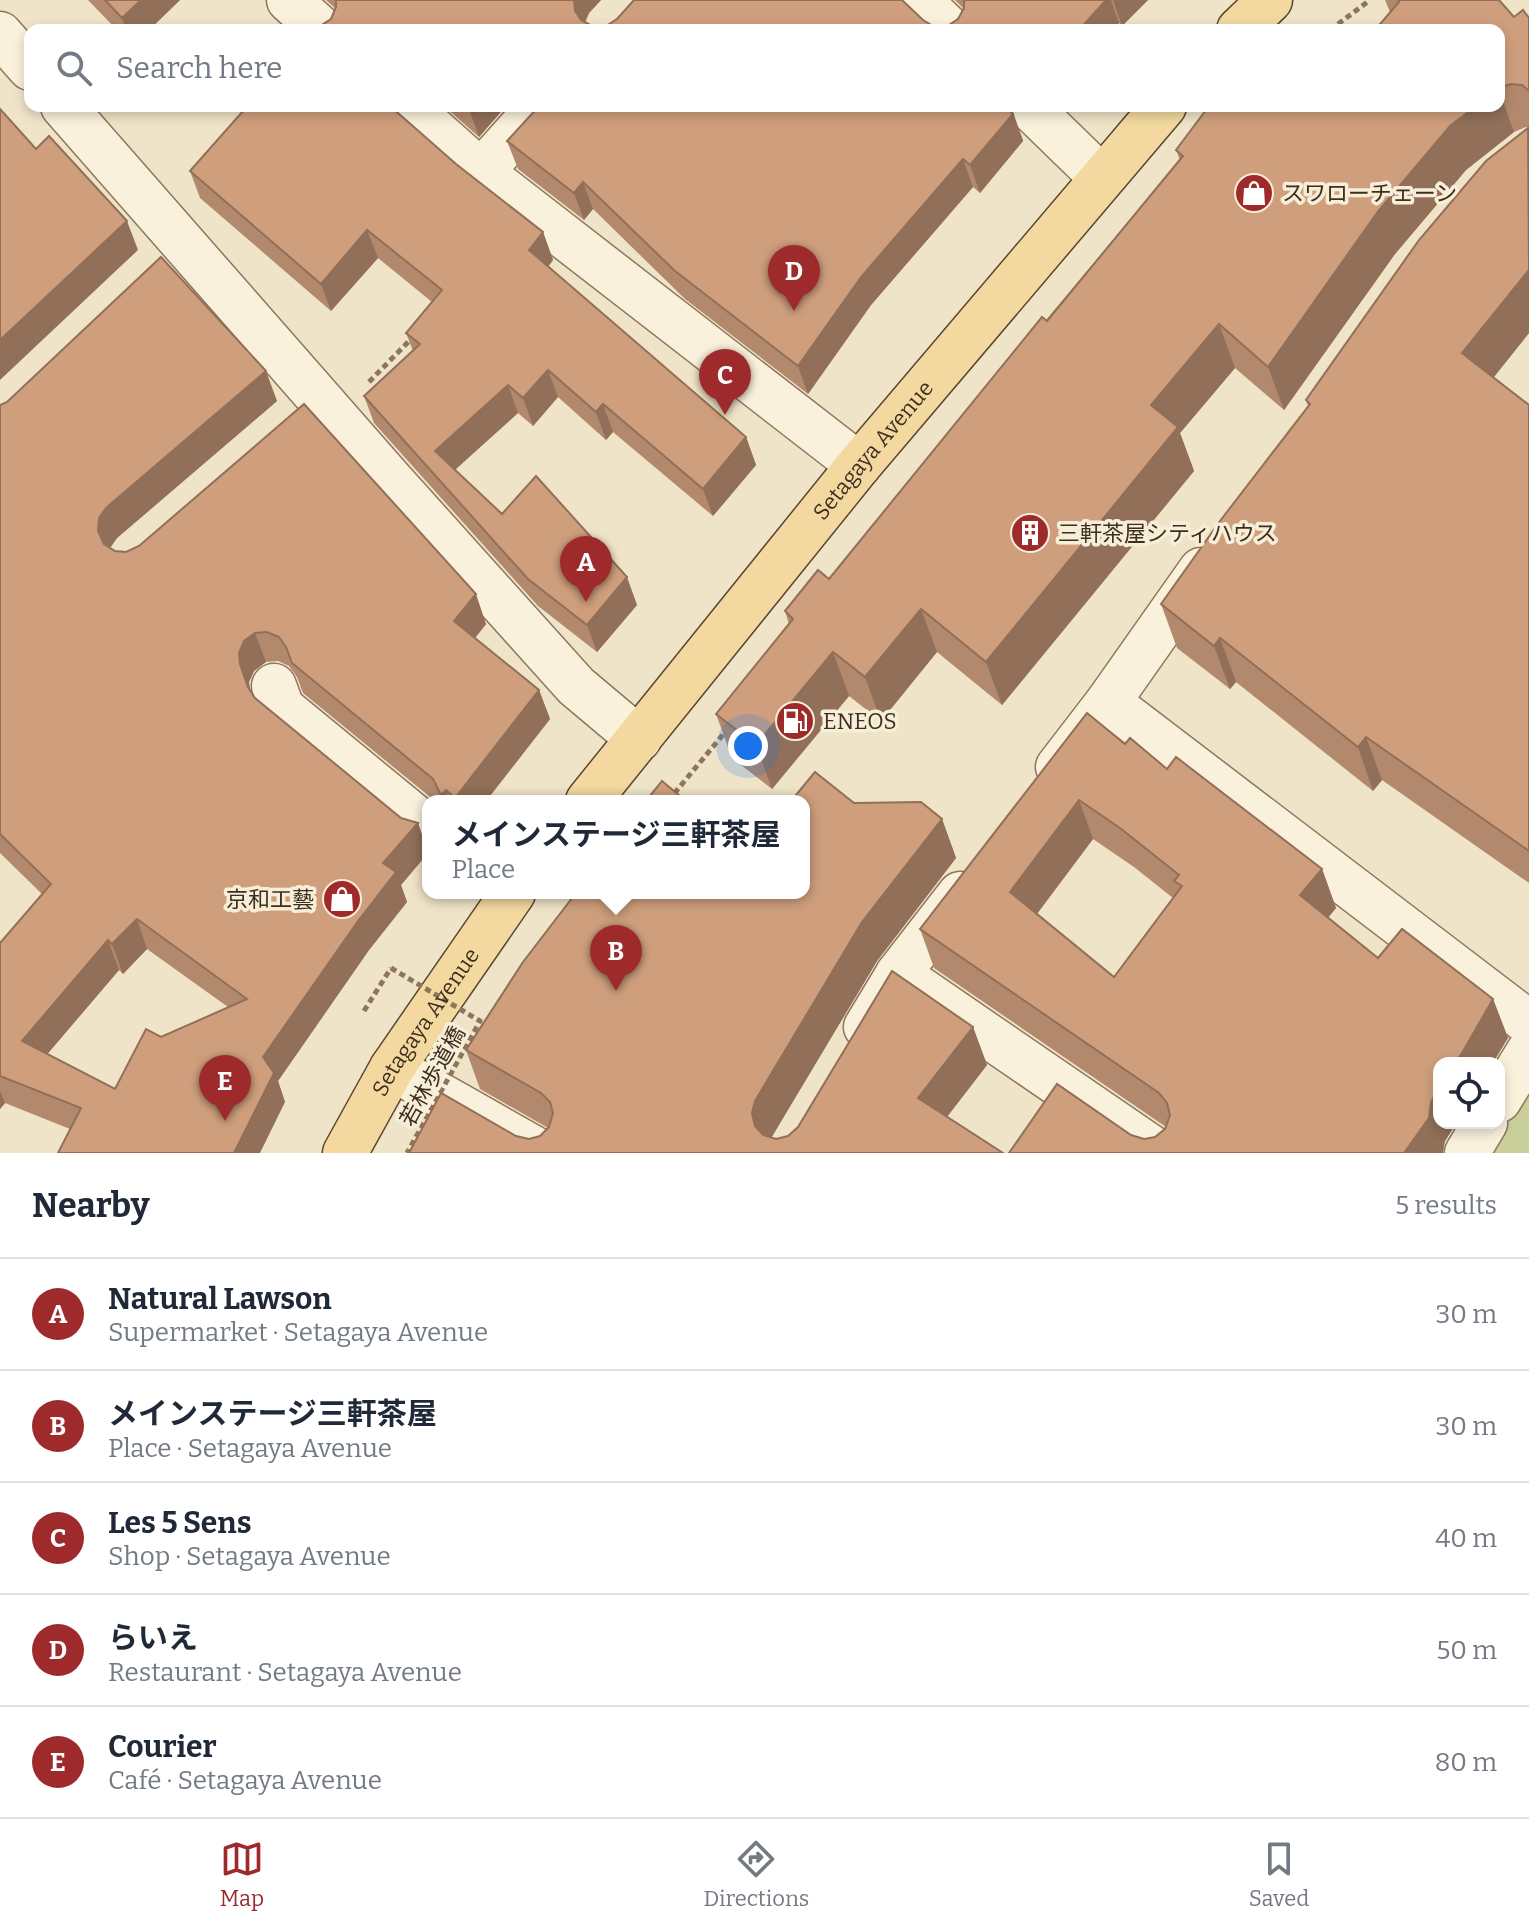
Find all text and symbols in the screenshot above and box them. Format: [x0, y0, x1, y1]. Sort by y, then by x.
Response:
search box [24, 24, 1505, 112]
icon: search [52, 46, 96, 90]
text: Search here [116, 50, 283, 86]
shop icon: スワローチェーン [1233, 172, 1275, 214]
place label: スワローチェーン [1282, 180, 1457, 207]
pin: D [768, 245, 820, 311]
pin: C [699, 349, 751, 415]
street label: Setagaya Avenue [807, 375, 939, 525]
building icon: 三軒茶屋シティハウス [1009, 512, 1051, 554]
place label: 三軒茶屋シティハウス [1058, 520, 1277, 547]
pin: A [560, 536, 612, 602]
fuel station icon: ENEOS [774, 700, 816, 742]
place label: ENEOS [823, 708, 897, 735]
your location [728, 726, 768, 766]
popup [422, 795, 810, 899]
text: メインステージ三軒茶屋 [452, 817, 780, 853]
text: Place [452, 854, 515, 885]
shop icon: 京和工藝 [321, 878, 363, 920]
place label: 京和工藝 [226, 886, 314, 913]
pin: B [590, 925, 642, 991]
street label: Setagaya Avenue [366, 943, 485, 1101]
street label: 若林歩道橋 [394, 1022, 471, 1131]
pin: E [199, 1055, 251, 1121]
map controls [1433, 1057, 1505, 1129]
button: locate [1433, 1057, 1505, 1129]
text: Nearby [32, 1185, 150, 1226]
text: 5 results [1395, 1190, 1497, 1221]
text: Natural Lawson [108, 1281, 332, 1317]
text: A [49, 1299, 67, 1330]
text: 30 m [1436, 1299, 1497, 1330]
text: Supermarket · Setagaya Avenue [108, 1317, 488, 1348]
text: メインステージ三軒茶屋 [108, 1396, 437, 1432]
text: B [50, 1411, 66, 1442]
text: 30 m [1436, 1411, 1497, 1442]
text: Place · Setagaya Avenue [108, 1433, 392, 1464]
text: Les 5 Sens [108, 1505, 251, 1541]
text: C [50, 1523, 66, 1554]
text: 40 m [1435, 1523, 1497, 1554]
text: Shop · Setagaya Avenue [108, 1541, 391, 1572]
text: らいえ [108, 1620, 198, 1656]
text: D [49, 1635, 67, 1666]
text: 50 m [1436, 1635, 1497, 1666]
text: Restaurant · Setagaya Avenue [108, 1657, 462, 1688]
text: Courier [108, 1729, 217, 1765]
text: E [50, 1747, 66, 1778]
text: 80 m [1435, 1747, 1497, 1778]
text: Café · Setagaya Avenue [108, 1765, 382, 1796]
tab: Map [220, 1837, 264, 1912]
tab: Directions [704, 1837, 809, 1912]
tab: Saved [1249, 1837, 1309, 1912]

